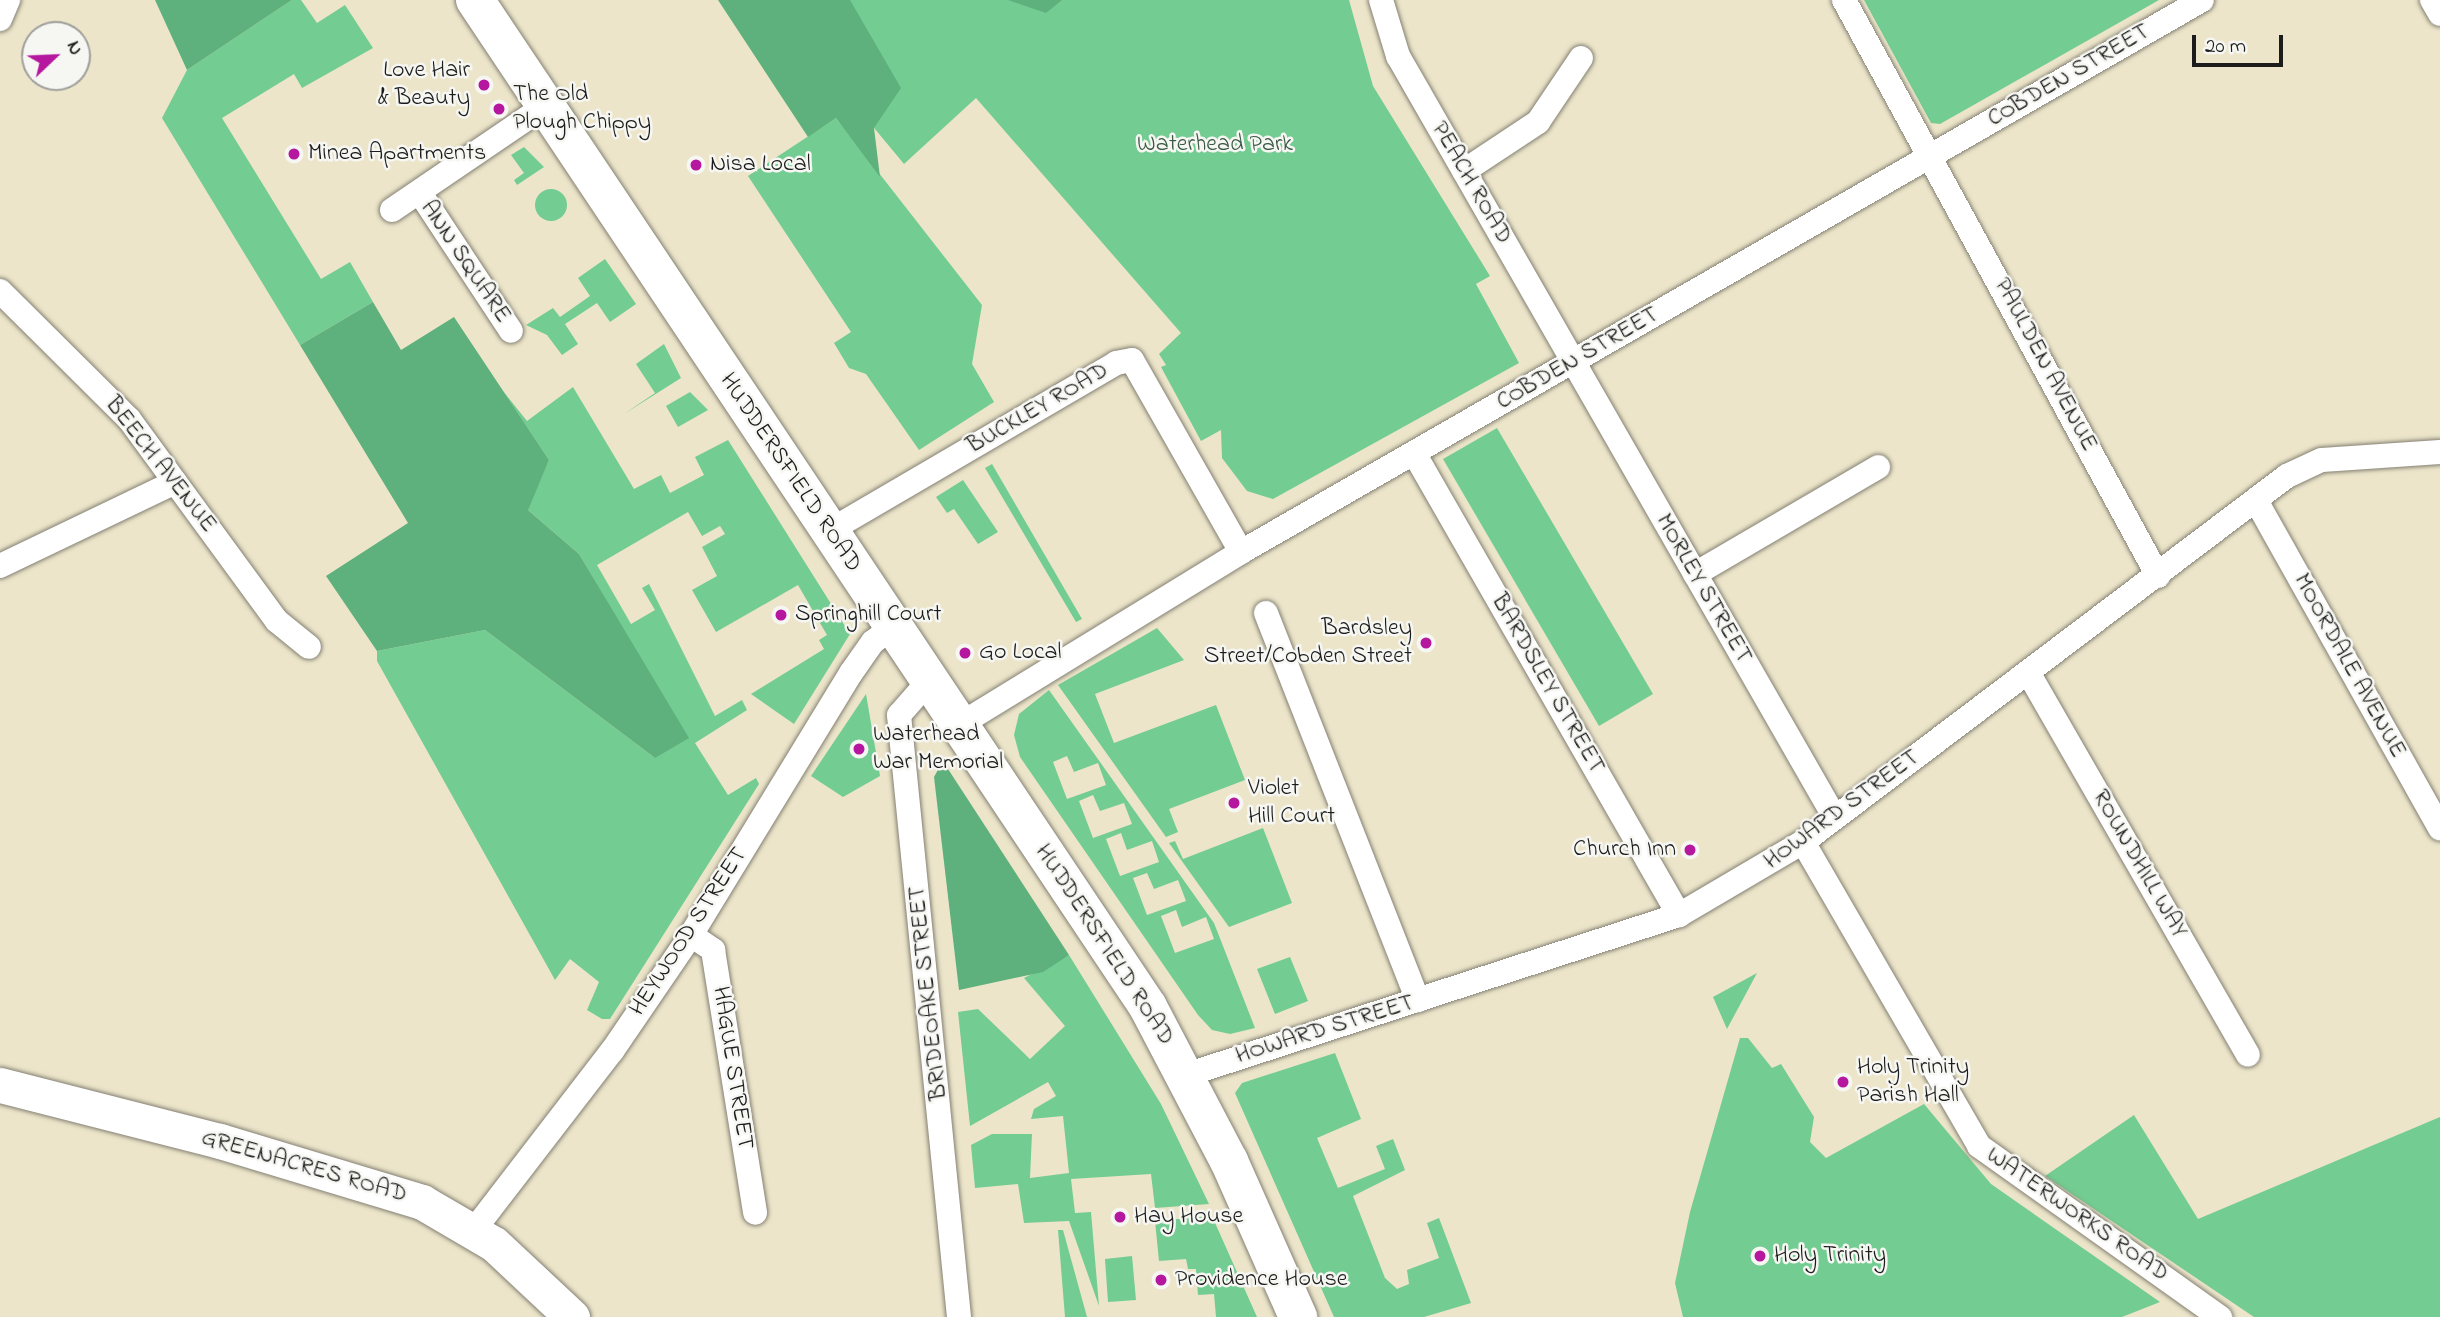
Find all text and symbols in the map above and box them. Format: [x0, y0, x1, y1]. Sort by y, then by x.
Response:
street label: COBDEN STREET [1983, 18, 2155, 134]
north arrow [21, 21, 91, 91]
scale bar [2195, 21, 2286, 65]
text: 20 m [2205, 32, 2246, 62]
text: N [59, 37, 89, 60]
place label: Love Hair & Beauty [378, 57, 470, 113]
marker: Love Hair & Beauty [476, 77, 492, 93]
place label: The Old Plough Chippy [513, 81, 651, 137]
marker: The Old Plough Chippy [491, 101, 507, 117]
street label: PEACH ROAD [1424, 117, 1518, 249]
park label: Waterhead Park [1137, 131, 1293, 159]
place label: Minea Apartments [308, 140, 486, 168]
marker: Minea Apartments [286, 146, 302, 162]
place label: Nisa Local [710, 151, 811, 179]
marker: Nisa Local [688, 157, 704, 173]
street label: ANN SQUARE [413, 195, 517, 329]
street label: PAULDEN AVENUE [1987, 273, 2103, 457]
street label: COBDEN STREET [1492, 301, 1664, 417]
street label: BUCKLEY ROAD [962, 357, 1114, 461]
street label: HUDDERSFIELD ROAD [713, 368, 867, 578]
street label: BEECH AVENUE [98, 391, 222, 539]
street label: MORLEY STREET [1649, 509, 1757, 669]
street label: MOORDALE AVENUE [2286, 569, 2412, 763]
street label: BARDSLEY STREET [1484, 589, 1610, 779]
place label: Springhill Court [795, 601, 941, 629]
marker: Springhill Court [773, 607, 789, 623]
place label: Bardsley Street/Cobden Street [1204, 615, 1412, 671]
marker: Bardsley Street/Cobden Street [1418, 635, 1434, 651]
place label: Go Local [979, 639, 1062, 667]
marker: Go Local [957, 645, 973, 661]
place label: Waterhead War Memorial [873, 721, 1003, 777]
marker: Waterhead War Memorial [851, 741, 867, 757]
street label: HOWARD STREET [1759, 744, 1925, 876]
place label: Violet Hill Court [1248, 775, 1335, 831]
street label: ROUNDHILL WAY [2085, 785, 2193, 943]
marker: Violet Hill Court [1226, 795, 1242, 811]
place label: Church Inn [1573, 836, 1676, 864]
street label: HUDDERSFIELD ROAD [1028, 839, 1180, 1051]
street label: HEYWOOD STREET [624, 842, 754, 1022]
marker: Church Inn [1682, 842, 1698, 858]
street label: BRIDEOAKE STREET [903, 884, 955, 1102]
street label: HAGUE STREET [705, 984, 759, 1152]
street label: HOWARD STREET [1232, 989, 1418, 1071]
place label: Holy Trinity Parish Hall [1857, 1054, 1969, 1110]
marker: Holy Trinity Parish Hall [1835, 1074, 1851, 1090]
street label: GREENACRES ROAD [198, 1124, 410, 1210]
street label: WATERWORKS ROAD [1980, 1141, 2174, 1289]
place label: Hay House [1134, 1203, 1243, 1231]
marker: Hay House [1112, 1209, 1128, 1225]
place label: Holy Trinity [1774, 1242, 1886, 1270]
marker: Holy Trinity [1752, 1248, 1768, 1264]
place label: Providence House [1175, 1266, 1347, 1294]
marker: Providence House [1153, 1272, 1169, 1288]

